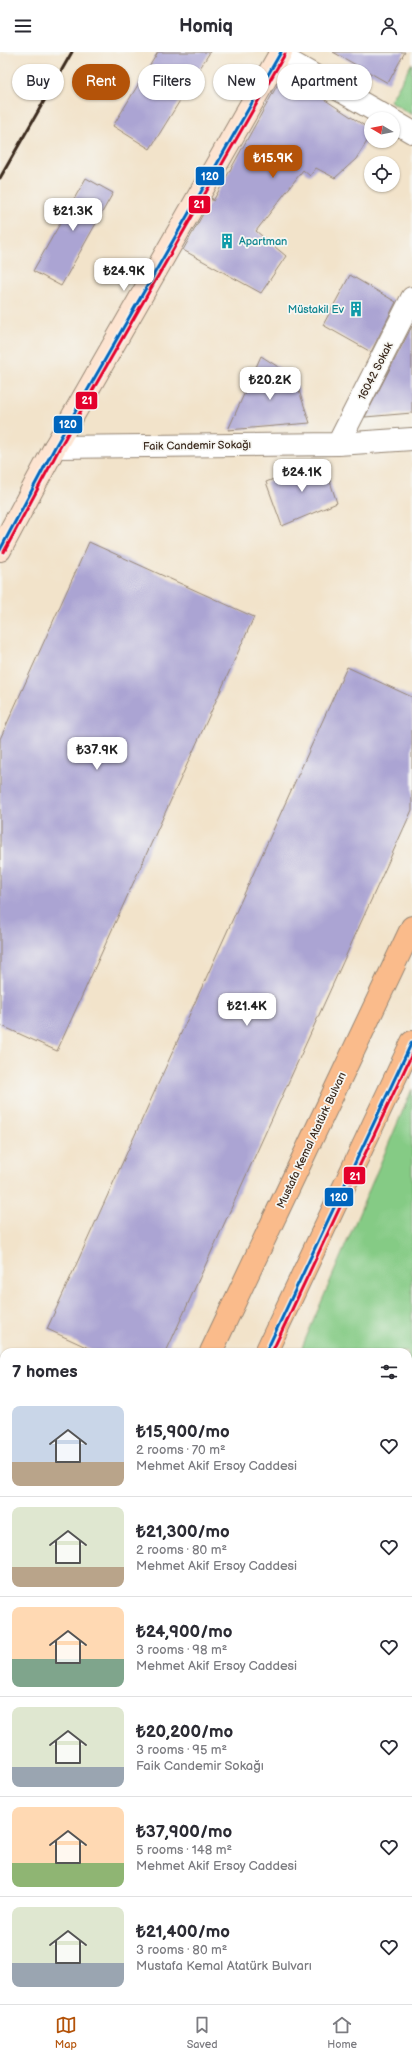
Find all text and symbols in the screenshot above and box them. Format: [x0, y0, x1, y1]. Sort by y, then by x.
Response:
icon: menu [12, 15, 34, 37]
icon: person [378, 15, 400, 37]
text: Homiq [179, 16, 233, 37]
chip: Buy [12, 64, 64, 100]
chip: Rent [72, 64, 130, 100]
chip: Filters [138, 64, 205, 100]
chip: New [213, 64, 269, 100]
chip: Apartment [277, 64, 372, 100]
north arrow [364, 112, 400, 148]
map controls [364, 112, 400, 192]
pin: ₺15.9K [240, 145, 306, 179]
text: ₺15.9K [253, 150, 293, 166]
button: locate [364, 156, 400, 192]
line badge: 120 [195, 166, 225, 186]
text: 120 [201, 170, 219, 183]
line badge: 21 [188, 195, 211, 214]
pin: ₺21.3K [40, 198, 106, 232]
text: 21 [194, 198, 205, 211]
text: ₺21.3K [53, 203, 93, 219]
building icon: Apartman [218, 232, 236, 250]
place label: Apartman [239, 235, 287, 248]
pin: ₺24.9K [91, 258, 157, 292]
text: ₺24.9K [103, 263, 145, 279]
building icon: Müstakil Ev [347, 300, 365, 318]
place label: Müstakil Ev [288, 303, 345, 316]
street label: 16042 Sokak [355, 340, 396, 402]
pin: ₺20.2K [237, 367, 303, 401]
text: ₺20.2K [249, 372, 291, 388]
line badge: 21 [75, 391, 98, 410]
text: 21 [82, 394, 93, 407]
line badge: 120 [53, 415, 83, 434]
text: 120 [59, 418, 77, 431]
street label: Faik Candemir Sokağı [143, 438, 251, 453]
pin: ₺24.1K [269, 459, 335, 493]
text: ₺24.1K [282, 464, 322, 480]
pin: ₺37.9K [64, 737, 130, 771]
text: ₺37.9K [76, 742, 118, 758]
pin: ₺21.4K [214, 993, 280, 1027]
text: ₺21.4K [227, 998, 267, 1014]
street label: Mustafa Kemal Atatürk Bulvarı [274, 1070, 349, 1210]
line badge: 21 [343, 1166, 366, 1185]
text: 21 [350, 1170, 361, 1183]
line badge: 120 [324, 1187, 354, 1207]
text: 120 [330, 1191, 348, 1204]
icon: filters [378, 1361, 400, 1383]
text: 7 homes [12, 1362, 78, 1382]
icon: home [44, 1422, 92, 1470]
text: ₺15,900/mo [136, 1422, 230, 1442]
icon: heart [378, 1435, 400, 1457]
text: 2 rooms · 70 m² [136, 1442, 226, 1458]
text: Mehmet Akif Ersoy Caddesi [136, 1458, 297, 1474]
text: ₺21,300/mo [136, 1522, 230, 1542]
icon: home [44, 1523, 92, 1571]
icon: heart [378, 1536, 400, 1558]
text: 2 rooms · 80 m² [136, 1542, 227, 1558]
text: Mehmet Akif Ersoy Caddesi [136, 1558, 297, 1574]
text: ₺24,900/mo [136, 1622, 232, 1642]
icon: home [44, 1623, 92, 1671]
icon: heart [378, 1636, 400, 1658]
text: 3 rooms · 98 m² [136, 1642, 227, 1658]
text: Mehmet Akif Ersoy Caddesi [136, 1658, 297, 1674]
text: ₺20,200/mo [136, 1722, 233, 1742]
icon: home [44, 1723, 92, 1771]
icon: heart [378, 1736, 400, 1758]
text: 3 rooms · 95 m² [136, 1742, 227, 1758]
text: Faik Candemir Sokağı [136, 1758, 264, 1774]
text: ₺37,900/mo [136, 1822, 232, 1842]
icon: home [44, 1823, 92, 1871]
icon: heart [378, 1836, 400, 1858]
text: 5 rooms · 148 m² [136, 1842, 232, 1858]
text: Mehmet Akif Ersoy Caddesi [136, 1858, 297, 1874]
text: ₺21,400/mo [136, 1922, 230, 1942]
icon: home [44, 1923, 92, 1971]
icon: heart [378, 1936, 400, 1958]
text: 3 rooms · 80 m² [136, 1942, 227, 1958]
text: Mustafa Kemal Atatürk Bulvarı [136, 1958, 312, 1974]
tab: Map [55, 2014, 77, 2051]
tab: Saved [187, 2014, 218, 2051]
tab: Home [327, 2014, 357, 2051]

